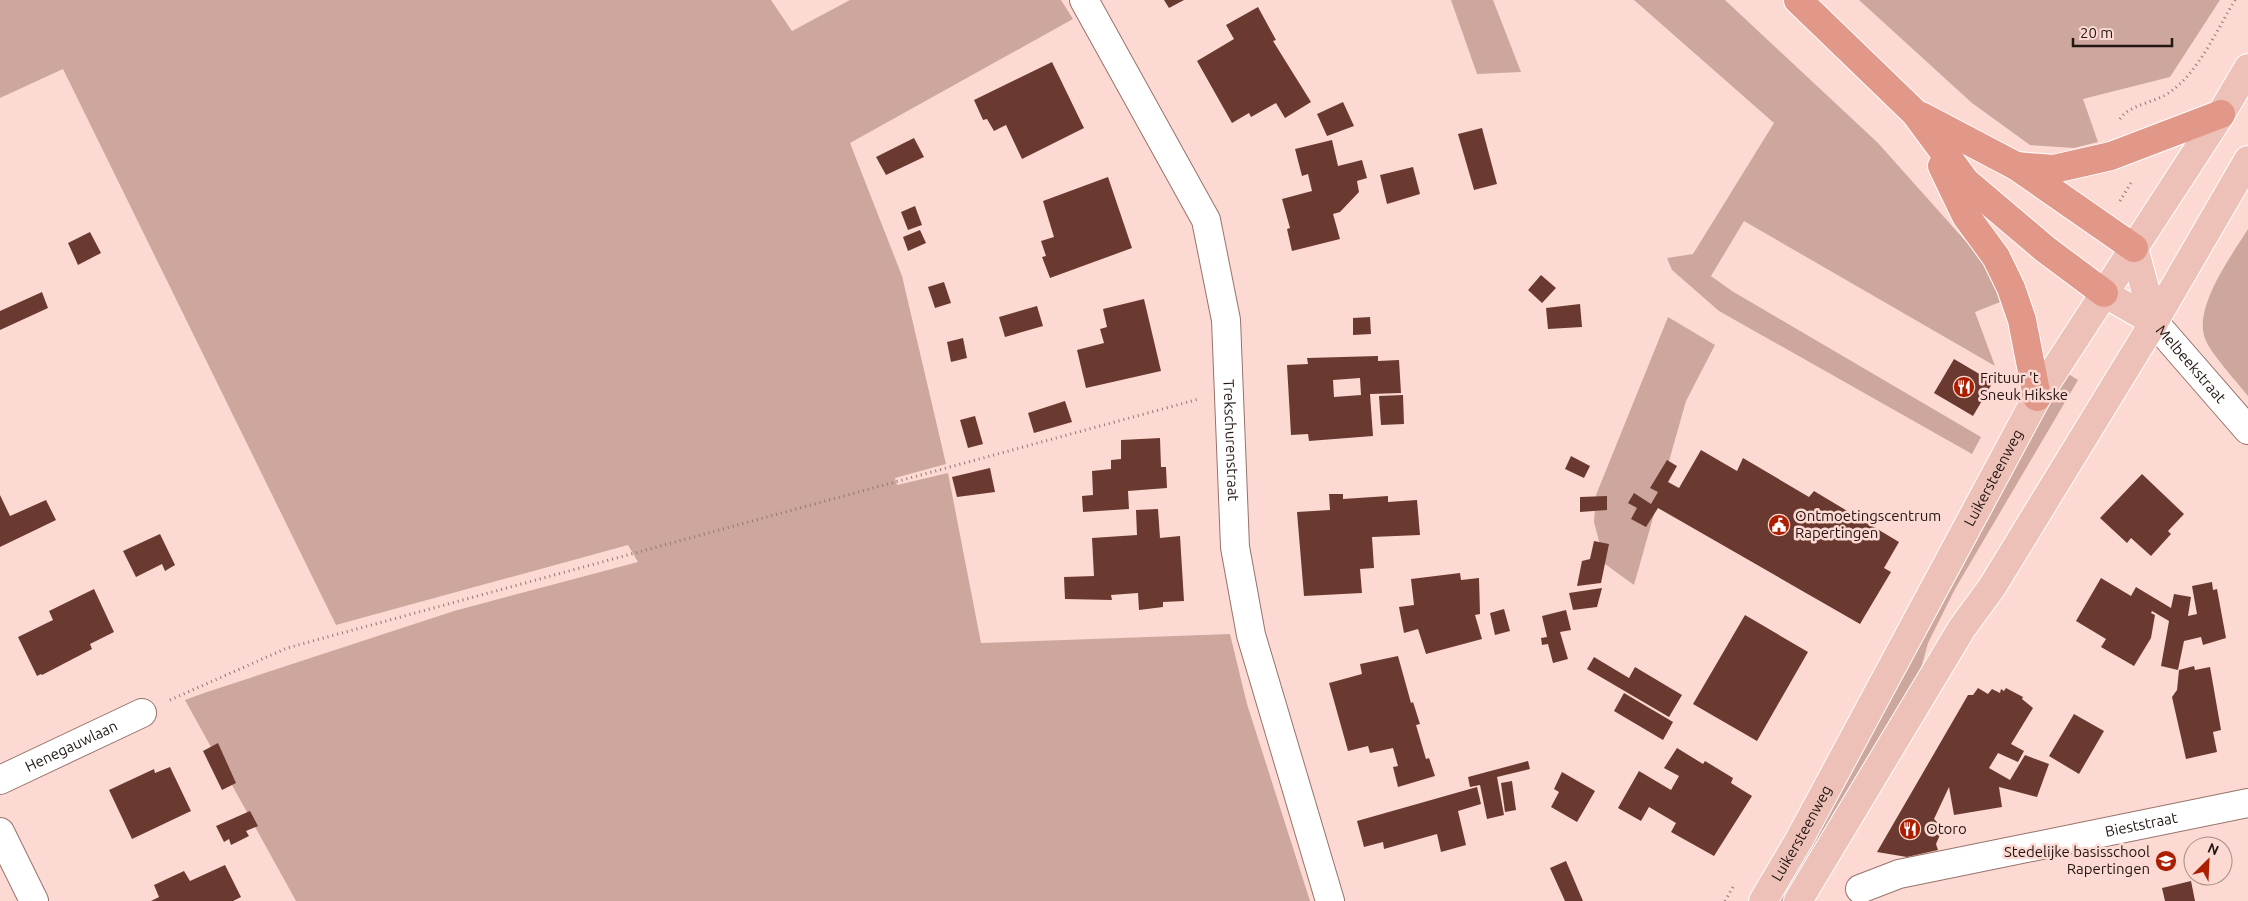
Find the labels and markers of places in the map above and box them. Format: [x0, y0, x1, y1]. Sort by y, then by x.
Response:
place label: Frituur 't Sneuk Hikske [1980, 369, 2068, 403]
restaurant icon: Frituur 't Sneuk Hikske [1952, 375, 1976, 399]
place label: Ontmoetingscentrum Rapertingen [1795, 507, 1941, 541]
public building icon: Ontmoetingscentrum Rapertingen [1767, 513, 1791, 537]
restaurant icon: Otoro [1898, 817, 1922, 841]
place label: Otoro [1926, 820, 1967, 837]
place label: Stedelijke basisschool Rapertingen [2004, 843, 2150, 877]
school or university icon: Stedelijke basisschool Rapertingen [2154, 849, 2178, 873]

